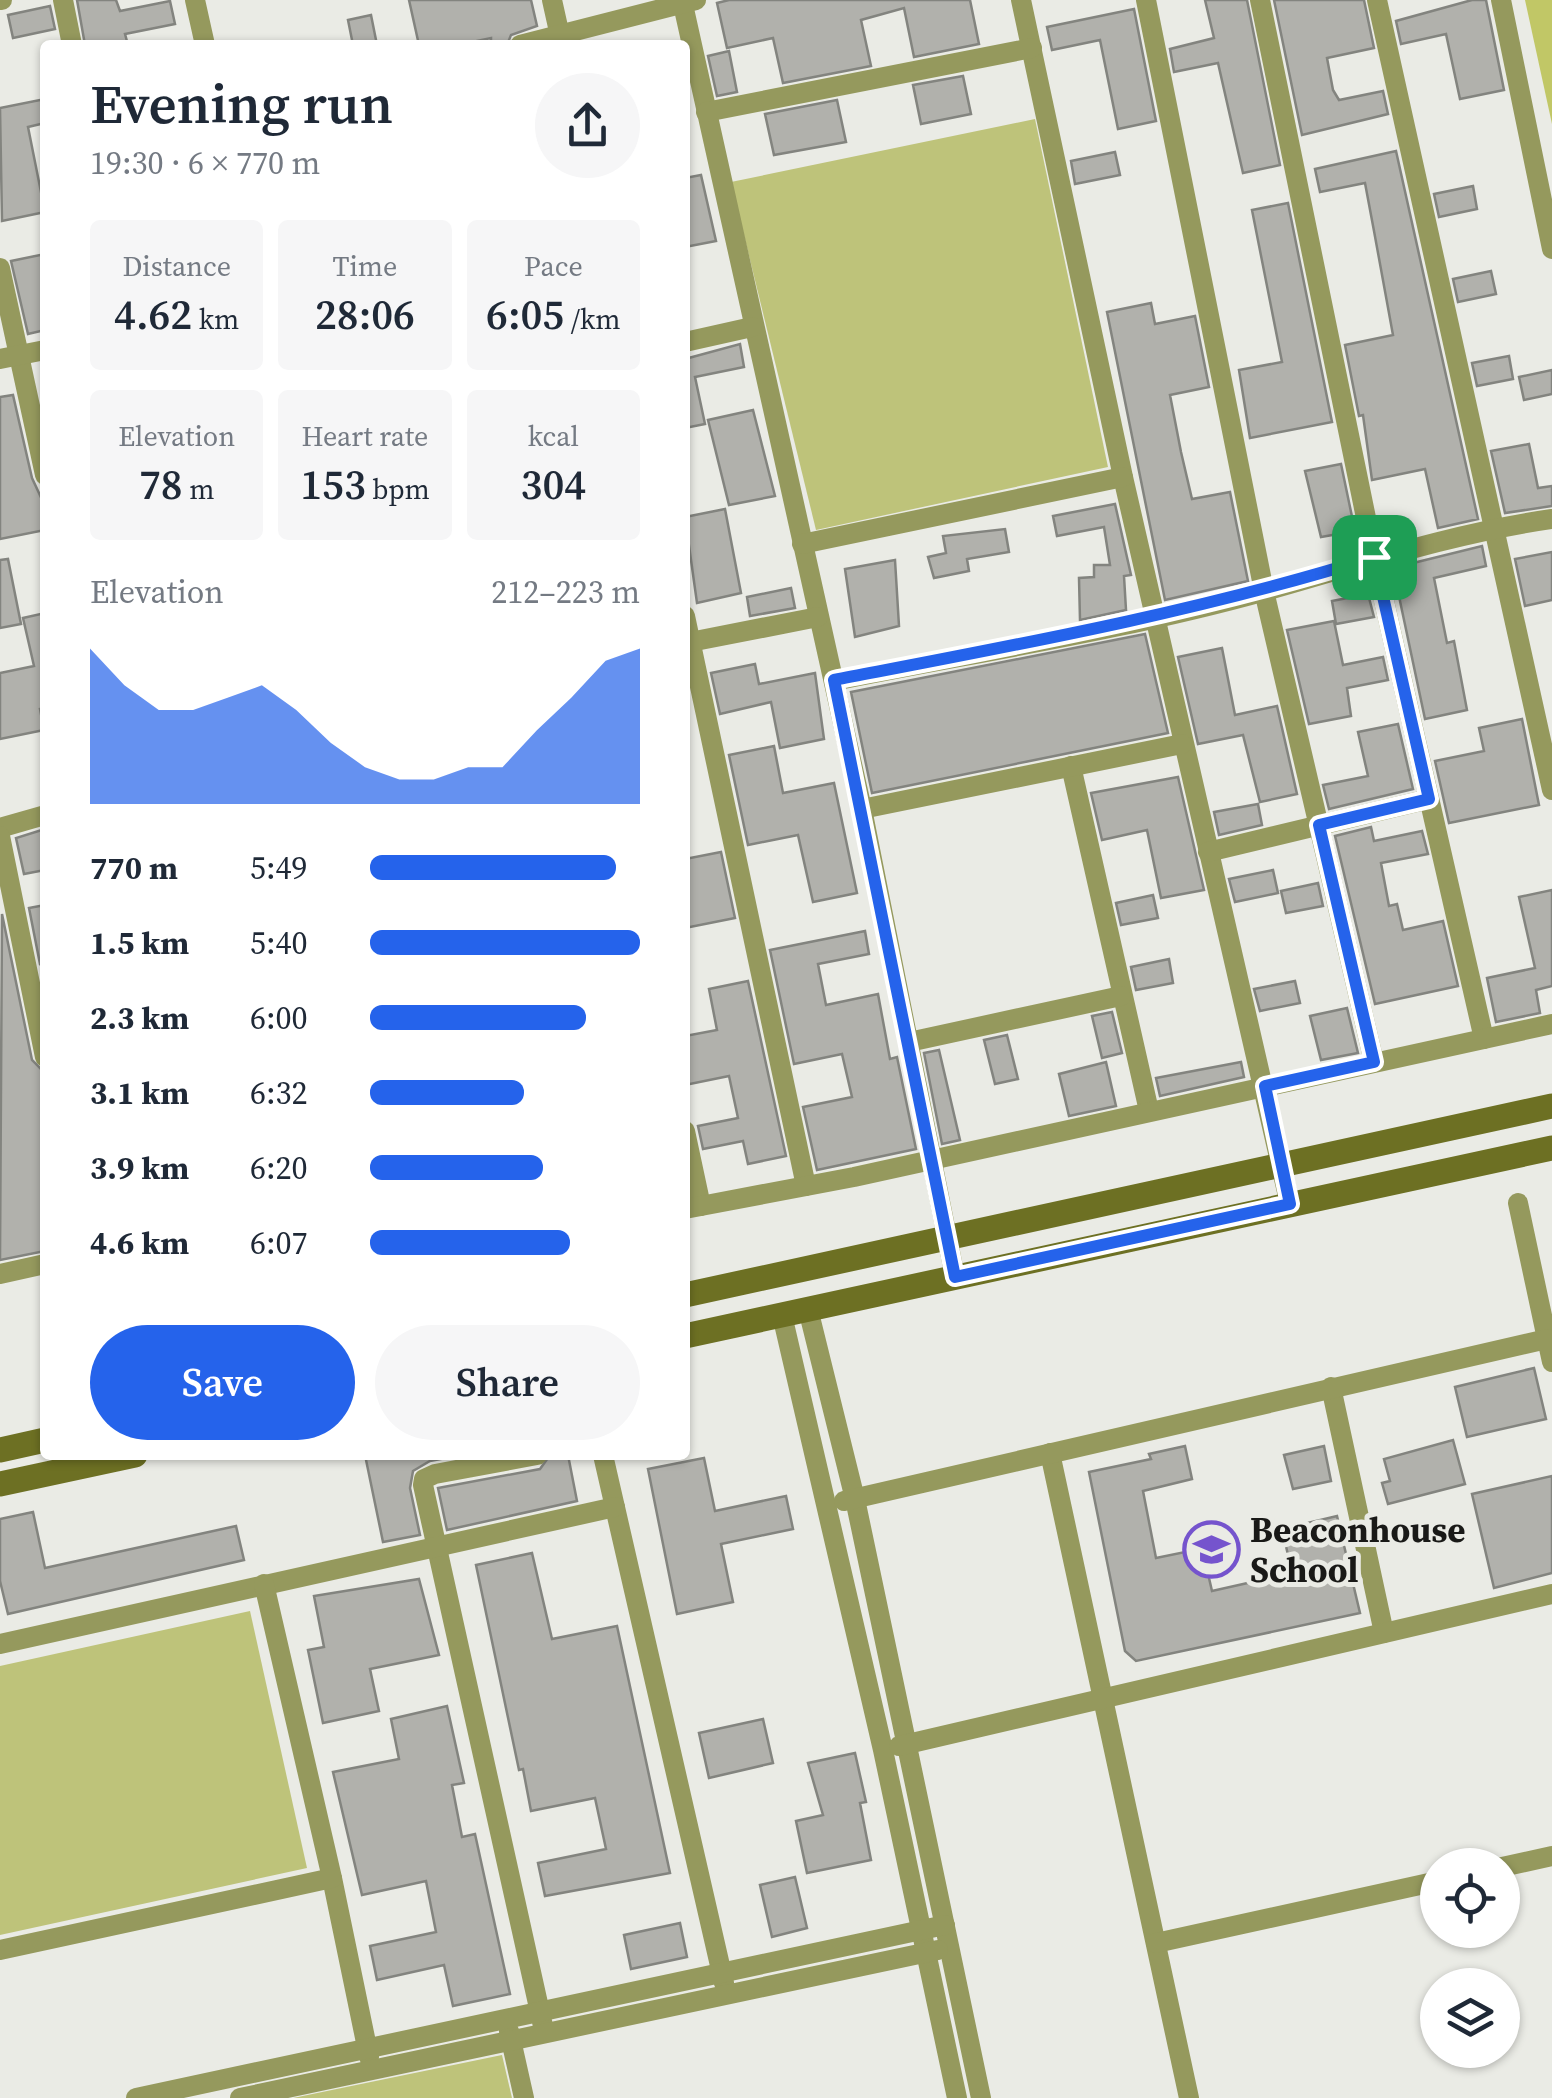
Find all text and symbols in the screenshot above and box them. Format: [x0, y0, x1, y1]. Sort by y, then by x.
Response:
text: Evening run [90, 66, 393, 141]
button: share [535, 73, 640, 178]
text: 19:30 · 6 × 770 m [90, 141, 320, 185]
text: Distance [122, 247, 231, 285]
text: Time [333, 247, 397, 285]
text: Pace [524, 247, 583, 285]
text: 4.62 [114, 285, 192, 343]
text: 28:06 [315, 285, 415, 343]
text: 6:05 [486, 285, 564, 343]
text: km [192, 300, 239, 338]
text: /km [564, 300, 621, 338]
text: Elevation [118, 417, 235, 455]
text: Heart rate [302, 417, 428, 455]
text: kcal [528, 417, 579, 455]
text: 78 [139, 455, 183, 513]
text: 153 [300, 455, 366, 513]
text: 304 [521, 455, 586, 513]
text: m [183, 470, 214, 508]
text: bpm [366, 470, 430, 508]
pin [1332, 515, 1417, 600]
icon: arrive [1347, 530, 1402, 585]
text: Elevation [90, 570, 224, 614]
text: 212–223 m [491, 570, 640, 614]
text: 770 m [90, 846, 178, 890]
text: 5:49 [250, 846, 308, 890]
text: 1.5 km [90, 921, 189, 965]
text: 5:40 [250, 921, 308, 965]
text: 2.3 km [90, 996, 189, 1040]
text: 6:00 [250, 996, 308, 1040]
text: 3.1 km [90, 1071, 189, 1115]
text: 6:32 [250, 1071, 308, 1115]
text: 3.9 km [90, 1146, 189, 1190]
text: 6:20 [250, 1146, 308, 1190]
text: 4.6 km [90, 1221, 189, 1265]
text: 6:07 [250, 1221, 308, 1265]
button: Save [90, 1325, 355, 1440]
button: Share [375, 1325, 640, 1440]
place label: Beaconhouse School [1250, 1506, 1466, 1594]
school or university icon: Beaconhouse School [1181, 1520, 1241, 1580]
map controls [1420, 1848, 1520, 2068]
button: locate [1420, 1848, 1520, 1948]
button: layers [1420, 1968, 1520, 2068]

